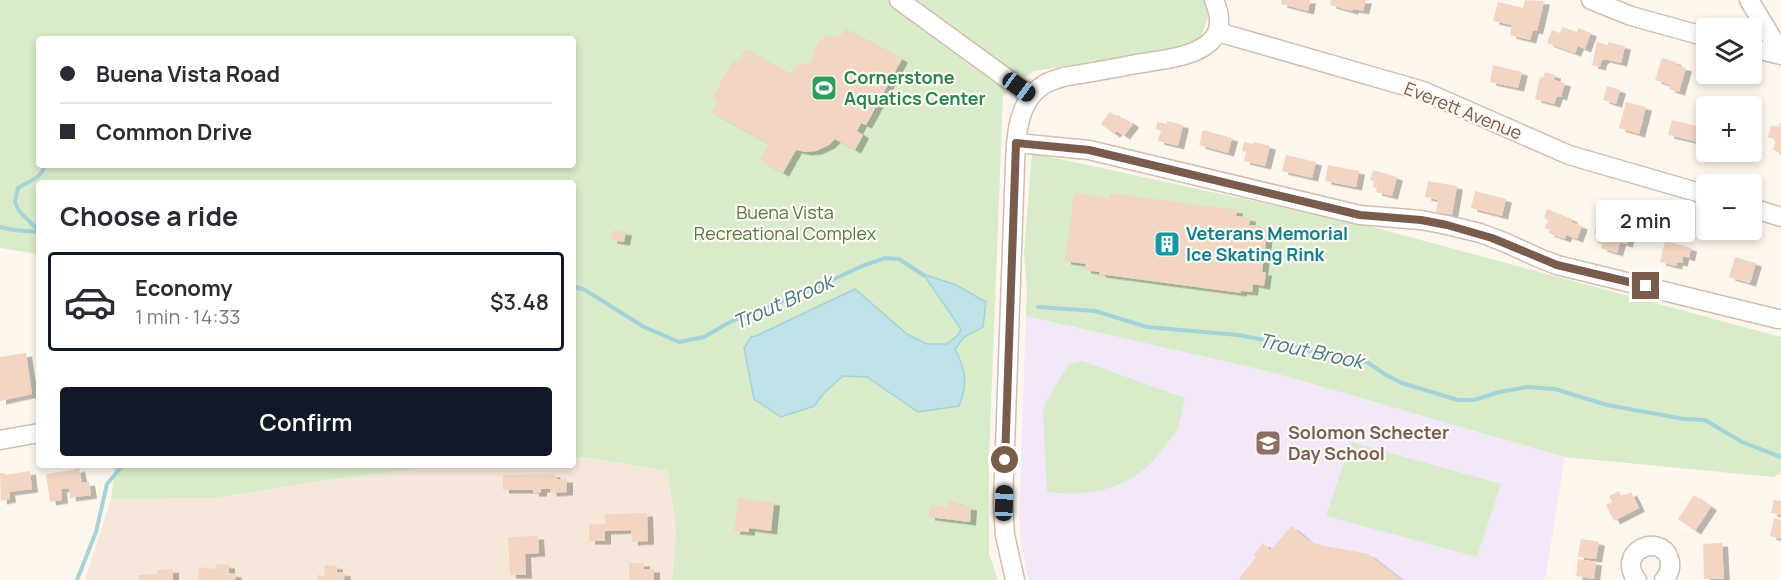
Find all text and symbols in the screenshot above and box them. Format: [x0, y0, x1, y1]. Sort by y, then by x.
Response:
map controls [1696, 18, 1762, 240]
button: layers [1696, 18, 1762, 84]
text: Buena Vista Road [96, 59, 280, 89]
place label: Cornerstone Aquatics Center [844, 65, 986, 110]
car [999, 69, 1039, 105]
sports icon: Cornerstone Aquatics Center [809, 73, 839, 103]
street label: Everett Avenue [1401, 76, 1526, 145]
button: + [1696, 96, 1762, 162]
text: Common Drive [96, 117, 252, 147]
button: − [1696, 174, 1762, 240]
text: Choose a ride [60, 197, 238, 234]
callout: 2 min [1596, 199, 1696, 241]
park label: Buena Vista Recreational Complex [694, 200, 877, 245]
text: 2 min [1620, 207, 1671, 234]
place label: Veterans Memorial Ice Skating Rink [1186, 221, 1348, 266]
building icon: Veterans Memorial Ice Skating Rink [1152, 229, 1182, 259]
water label: Trout Brook [729, 266, 840, 336]
route end [1632, 272, 1659, 299]
text: Economy [135, 273, 233, 303]
icon: car [63, 275, 117, 329]
text: $3.48 [490, 287, 549, 317]
text: 1 min · 14:33 [135, 303, 241, 330]
water label: Trout Brook [1256, 326, 1369, 375]
button: Confirm [60, 387, 552, 456]
place label: Solomon Schecter Day School [1288, 420, 1449, 465]
school or university icon: Solomon Schecter Day School [1253, 428, 1283, 458]
route start [991, 446, 1018, 473]
car [994, 485, 1014, 521]

